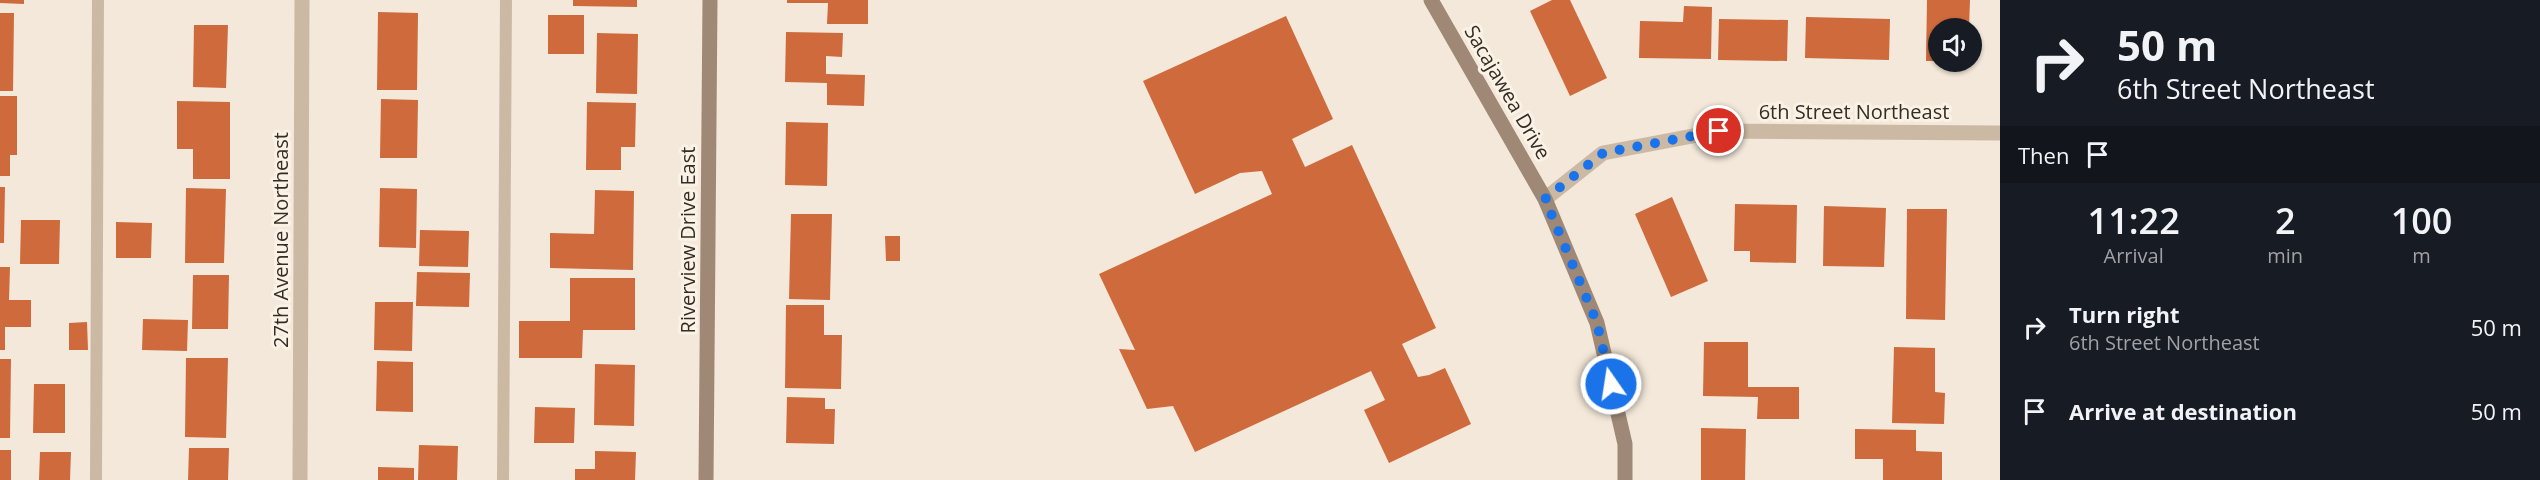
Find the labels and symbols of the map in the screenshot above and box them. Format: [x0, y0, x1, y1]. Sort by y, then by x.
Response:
street label: Sacajawea Drive [1459, 20, 1557, 164]
street label: 6th Street Northeast [1759, 98, 1949, 125]
pin [1693, 105, 1744, 156]
street label: 27th Avenue Northeast [267, 132, 294, 348]
street label: Riverview Drive East [674, 147, 701, 333]
position arrow [1579, 352, 1643, 416]

